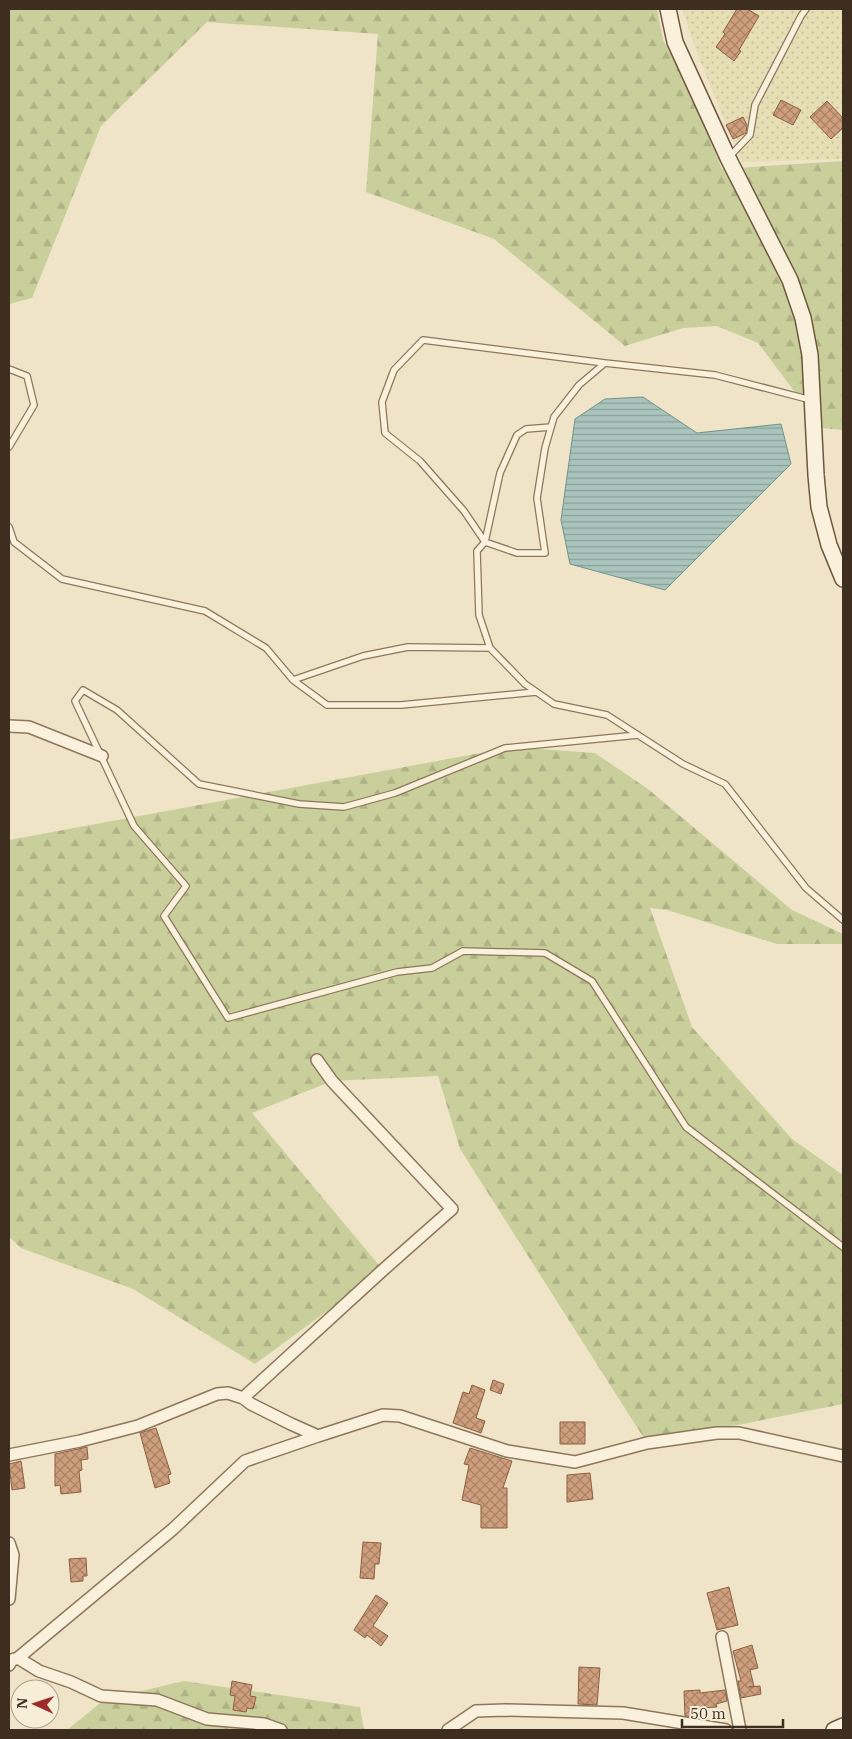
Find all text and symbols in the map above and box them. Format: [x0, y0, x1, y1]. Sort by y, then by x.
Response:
north arrow [10, 1679, 60, 1729]
scale bar [682, 1696, 783, 1728]
text: N [13, 1697, 31, 1709]
text: 50 m [690, 1704, 726, 1723]

